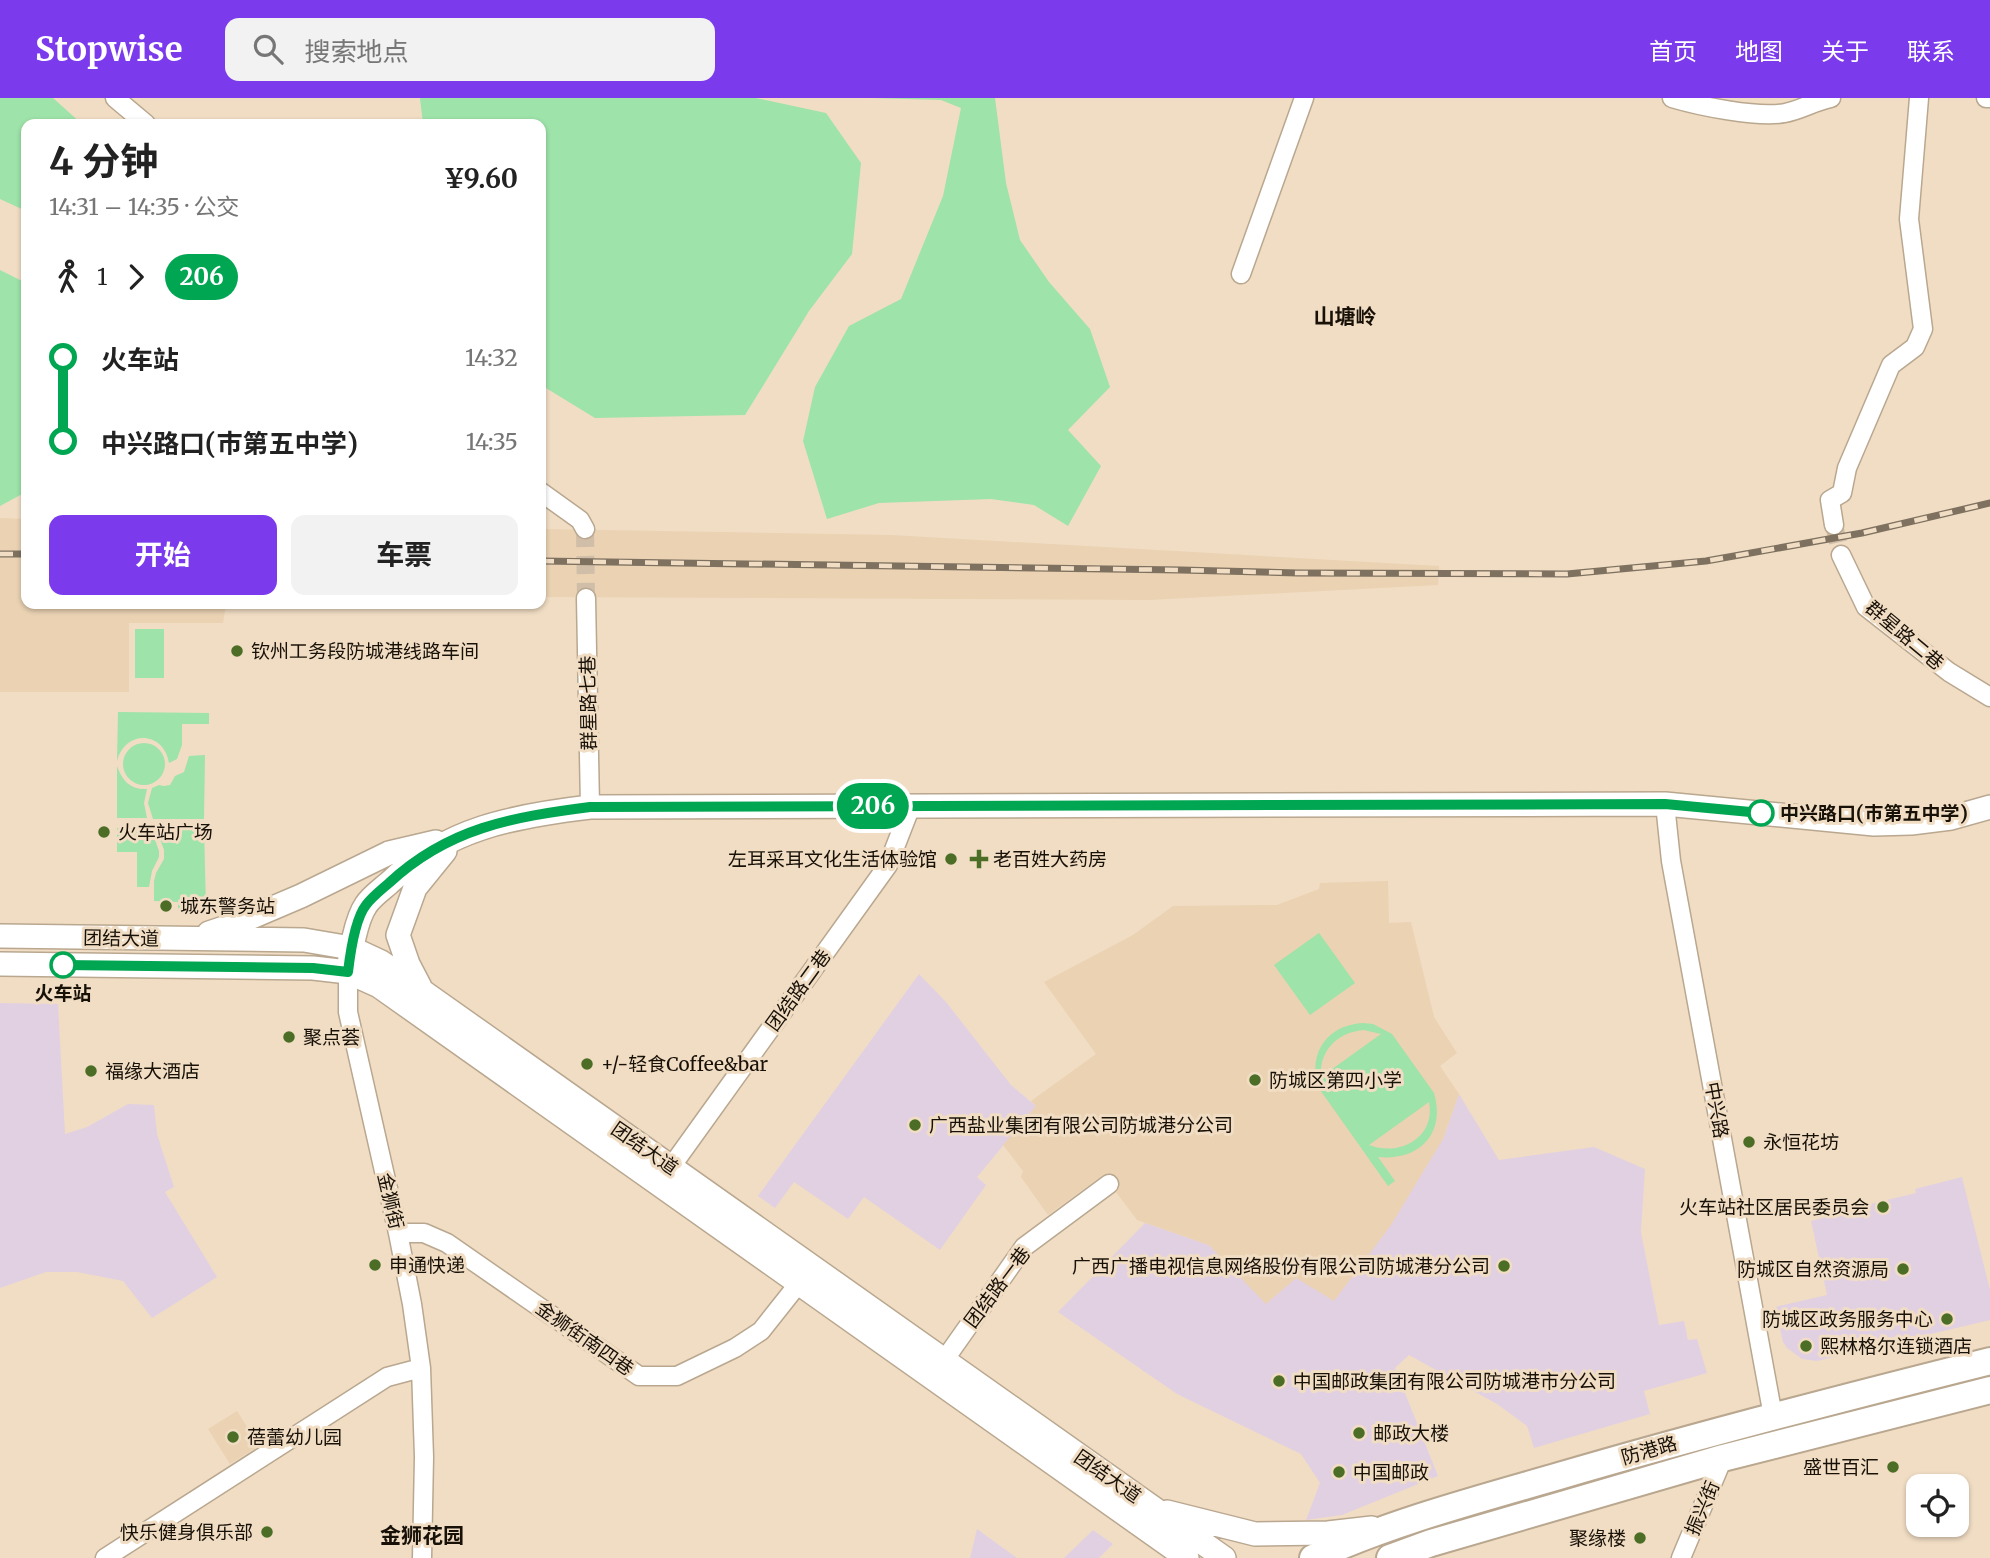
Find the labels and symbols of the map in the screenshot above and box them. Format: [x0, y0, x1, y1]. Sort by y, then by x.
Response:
district label: 山塘岭 [1314, 303, 1377, 330]
street label: 群星路二巷 [1861, 595, 1949, 675]
place label: 钦州工务段防城港线路车间 [251, 639, 479, 663]
marker: 钦州工务段防城港线路车间 [229, 643, 245, 659]
street label: 群星路七巷 [575, 655, 601, 751]
line badge: 206 [833, 783, 913, 829]
marker: 中兴路口(巿第五中学) [1748, 800, 1774, 826]
place label: 中兴路口(巿第五中学) [1780, 801, 1968, 825]
place label: 火车站广场 [118, 820, 213, 844]
marker: 火车站广场 [96, 824, 112, 840]
place label: 左耳采耳文化生活体验馆 [728, 847, 937, 871]
place label: 老百姓大药房 [993, 847, 1107, 871]
marker: 左耳采耳文化生活体验馆 [943, 851, 959, 867]
marker: 老百姓大药房 [971, 851, 987, 867]
place label: 城东警务站 [180, 894, 275, 918]
marker: 城东警务站 [158, 898, 174, 914]
street label: 团结大道 [83, 925, 159, 951]
street label: 团结路二巷 [760, 945, 836, 1035]
marker: 火车站 [50, 952, 76, 978]
place label: 火车站 [34, 981, 92, 1005]
place label: 聚点荟 [303, 1025, 360, 1049]
marker: 聚点荟 [281, 1029, 297, 1045]
place label: +/-轻食Coffee&bar [601, 1052, 769, 1076]
marker: +/-轻食Coffee&bar [579, 1056, 595, 1072]
place label: 福缘大酒店 [105, 1059, 200, 1083]
marker: 福缘大酒店 [83, 1063, 99, 1079]
place label: 防城区第四小学 [1269, 1068, 1402, 1092]
marker: 防城区第四小学 [1247, 1072, 1263, 1088]
street label: 中兴路 [1700, 1080, 1734, 1140]
place label: 广西盐业集团有限公司防城港分公司 [929, 1113, 1233, 1137]
street label: 团结大道 [607, 1116, 683, 1180]
marker: 广西盐业集团有限公司防城港分公司 [907, 1117, 923, 1133]
place label: 永恒花坊 [1763, 1130, 1839, 1154]
marker: 永恒花坊 [1741, 1134, 1757, 1150]
street label: 金狮街 [373, 1171, 409, 1231]
place label: 火车站社区居民委员会 [1679, 1195, 1869, 1219]
marker: 火车站社区居民委员会 [1875, 1199, 1891, 1215]
street label: 团结路一巷 [959, 1242, 1035, 1332]
place label: 申通快递 [389, 1253, 465, 1277]
place label: 广西广播电视信息网络股份有限公司防城港分公司 [1072, 1254, 1490, 1278]
marker: 申通快递 [367, 1257, 383, 1273]
place label: 防城区自然资源局 [1737, 1257, 1889, 1281]
marker: 广西广播电视信息网络股份有限公司防城港分公司 [1496, 1258, 1512, 1274]
marker: 防城区自然资源局 [1895, 1261, 1911, 1277]
street label: 金狮街南四巷 [531, 1295, 639, 1381]
place label: 防城区政务服务中心 [1762, 1307, 1933, 1331]
marker: 防城区政务服务中心 [1939, 1311, 1955, 1327]
place label: 熙林格尔连锁酒店 [1820, 1334, 1972, 1358]
marker: 熙林格尔连锁酒店 [1798, 1338, 1814, 1354]
place label: 中国邮政集团有限公司防城港市分公司 [1293, 1369, 1616, 1393]
marker: 中国邮政集团有限公司防城港市分公司 [1271, 1373, 1287, 1389]
place label: 邮政大楼 [1373, 1421, 1449, 1445]
place label: 蓓蕾幼儿园 [247, 1425, 342, 1449]
marker: 邮政大楼 [1351, 1425, 1367, 1441]
marker: 蓓蕾幼儿园 [225, 1429, 241, 1445]
street label: 防港路 [1618, 1431, 1680, 1469]
street label: 团结大道 [1070, 1444, 1146, 1508]
place label: 盛世百汇 [1803, 1455, 1879, 1479]
marker: 盛世百汇 [1885, 1459, 1901, 1475]
place label: 中国邮政 [1353, 1460, 1429, 1484]
marker: 中国邮政 [1331, 1464, 1347, 1480]
street label: 振兴街 [1680, 1477, 1724, 1539]
place label: 快乐健身俱乐部 [120, 1520, 253, 1544]
district label: 金狮花园 [380, 1522, 464, 1549]
marker: 快乐健身俱乐部 [259, 1524, 275, 1540]
place label: 聚缘楼 [1569, 1526, 1626, 1550]
marker: 聚缘楼 [1632, 1530, 1648, 1546]

